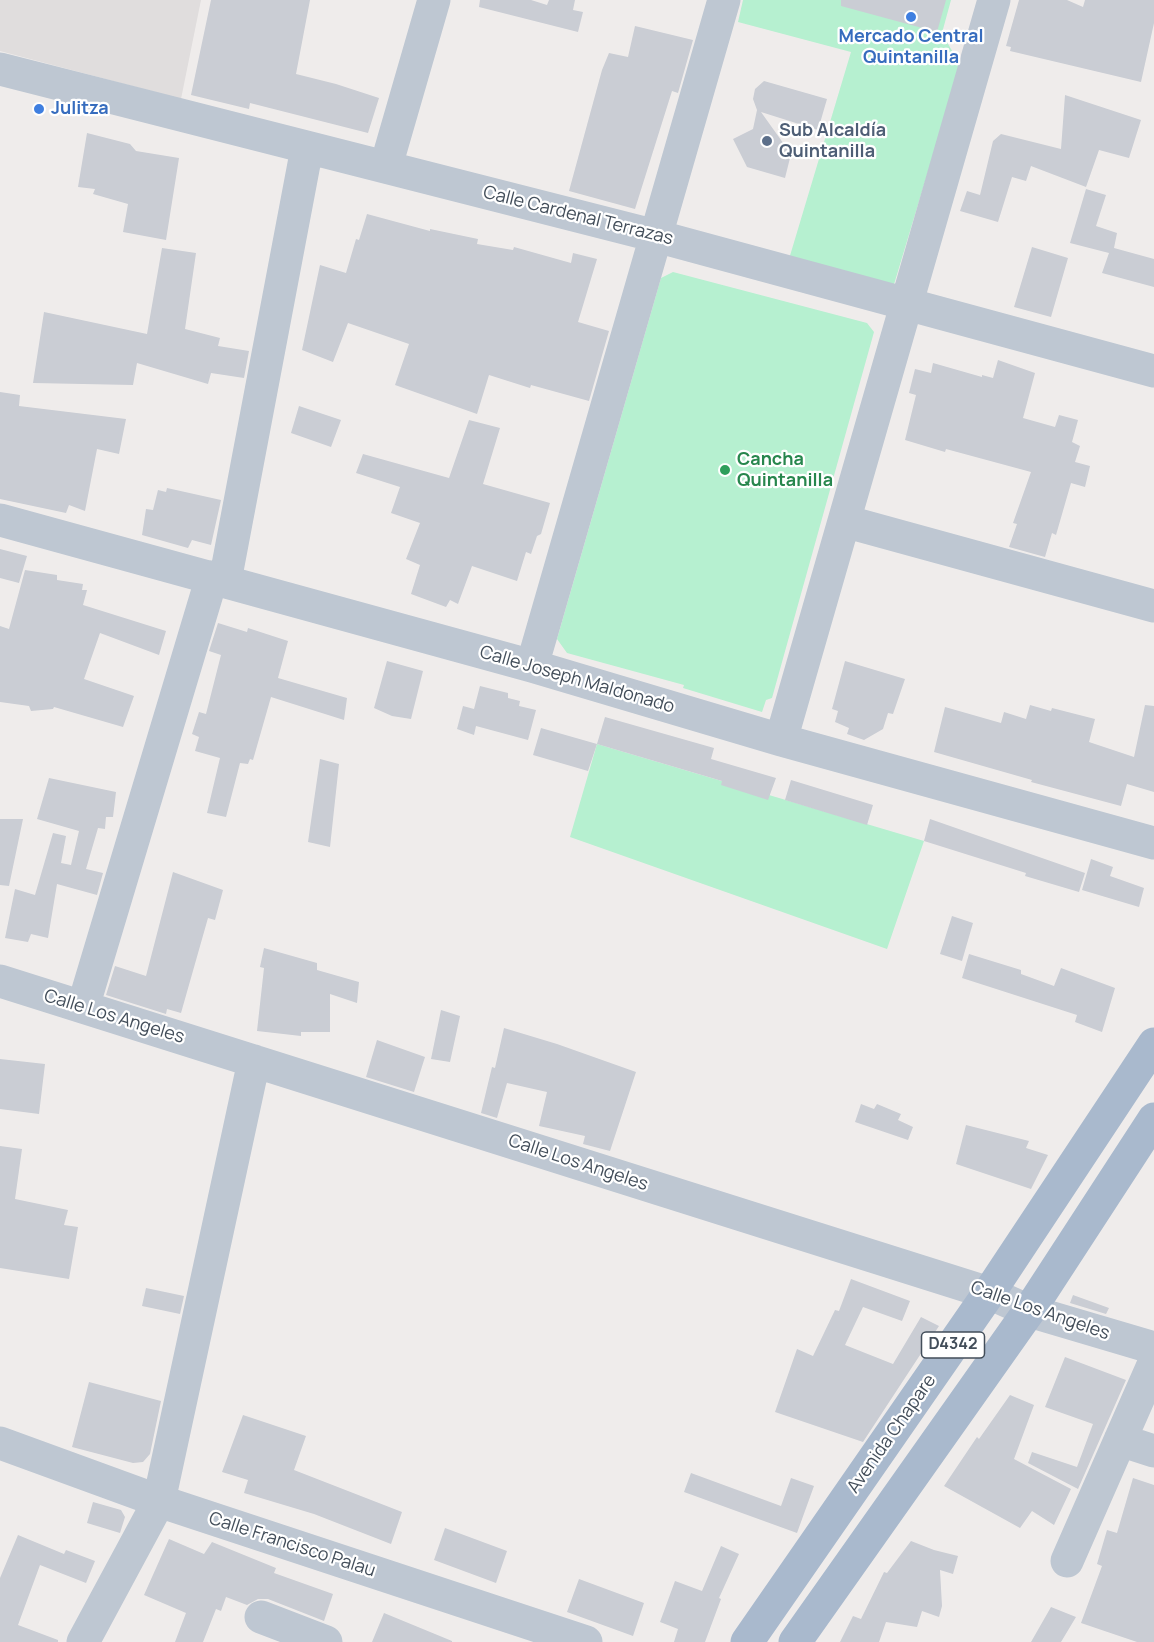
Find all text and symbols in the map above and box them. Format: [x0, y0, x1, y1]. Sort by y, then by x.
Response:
marker: Mercado Central Quintanilla [904, 10, 918, 24]
place label: Mercado Central Quintanilla [839, 26, 983, 68]
place label: Julitza [51, 98, 109, 120]
marker: Julitza [32, 102, 46, 116]
place label: Sub Alcaldía Quintanilla [779, 120, 886, 162]
marker: Sub Alcaldía Quintanilla [760, 134, 774, 148]
street label: Calle Cardenal Terrazas [481, 182, 675, 250]
place label: Cancha Quintanilla [737, 449, 833, 492]
marker: Cancha Quintanilla [718, 463, 732, 477]
street label: Calle Joseph Maldonado [477, 642, 677, 718]
street label: Calle Los Angeles [41, 985, 187, 1049]
street label: Calle Los Angeles [505, 1130, 651, 1196]
street label: Calle Los Angeles [968, 1277, 1112, 1345]
road number: D4342 [922, 1332, 984, 1358]
street label: Avenida Chapare [843, 1370, 941, 1498]
street label: Calle Francisco Palau [206, 1508, 378, 1582]

